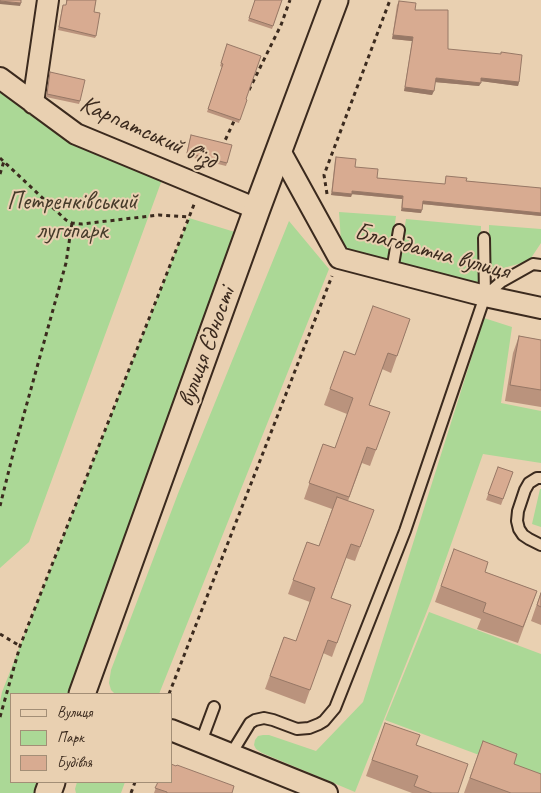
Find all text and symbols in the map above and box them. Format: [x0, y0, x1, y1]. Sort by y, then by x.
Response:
street label: Карпатський в'їзд [75, 90, 221, 176]
park label: Петренківський лугопарк [7, 187, 137, 246]
street label: Благодатна вулиця [351, 217, 513, 287]
street label: вулиця Єдності [171, 283, 243, 411]
legend [10, 693, 172, 783]
text: Вулиця [57, 703, 93, 722]
text: Парк [57, 728, 84, 747]
text: Будівля [57, 753, 92, 772]

